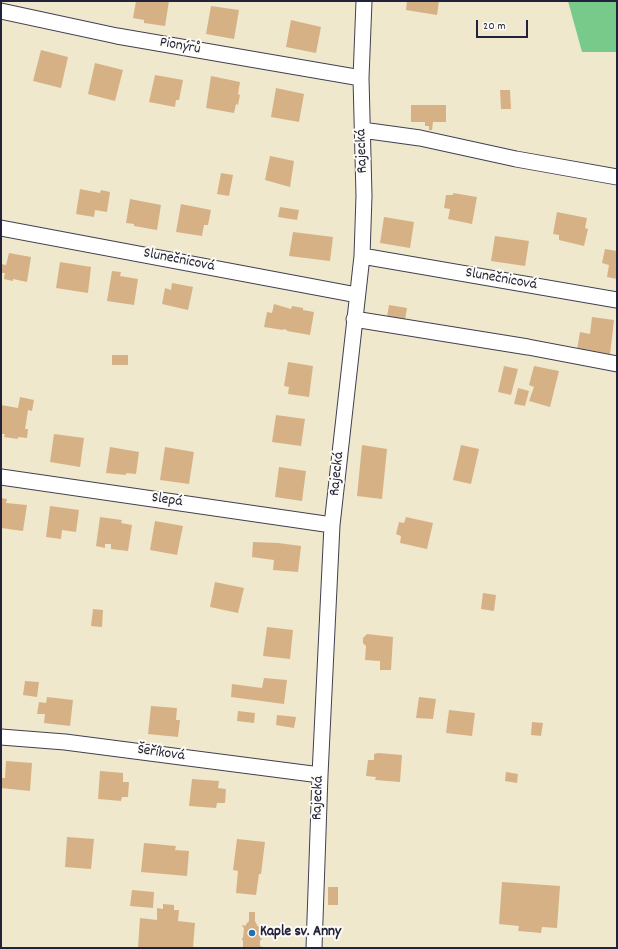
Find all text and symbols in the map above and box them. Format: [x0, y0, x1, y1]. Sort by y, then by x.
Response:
scale bar [478, 12, 530, 38]
text: 20 m [483, 18, 506, 35]
street label: Pionýrů [158, 35, 202, 59]
street label: Rajecká [353, 128, 373, 174]
street label: Slunečnicová [142, 245, 216, 277]
street label: Slunečnicová [464, 265, 538, 295]
street label: Rajecká [327, 451, 349, 497]
street label: Slepá [150, 490, 184, 512]
street label: Šeříková [136, 742, 186, 766]
street label: Rajecká [309, 775, 329, 821]
place label: Kaple sv. Anny [260, 924, 341, 942]
marker: Kaple sv. Anny [247, 928, 257, 938]

